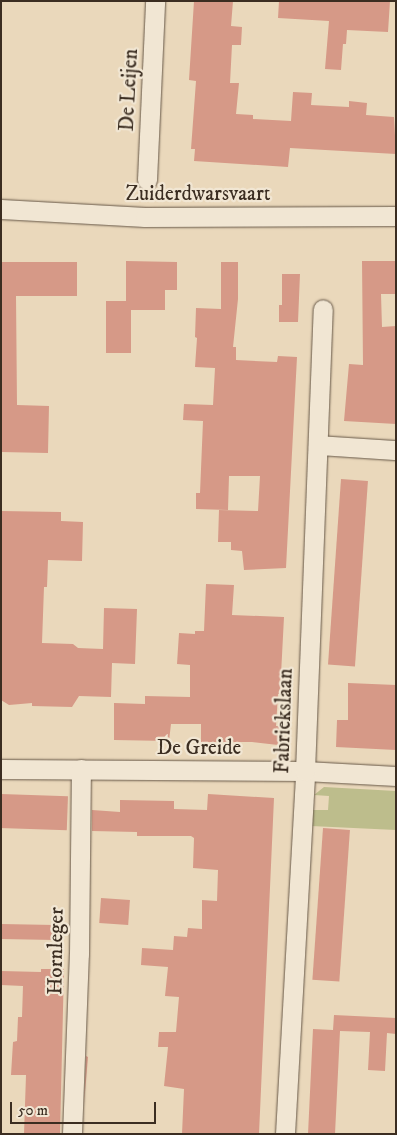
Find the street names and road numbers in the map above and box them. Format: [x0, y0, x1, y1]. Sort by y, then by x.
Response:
street label: De Leijen [114, 48, 144, 132]
street label: Zuiderdwarsvaart [125, 181, 271, 207]
street label: Fabriekslaan [270, 668, 298, 774]
street label: De Greide [157, 735, 241, 761]
street label: Hornleger [43, 907, 69, 995]

